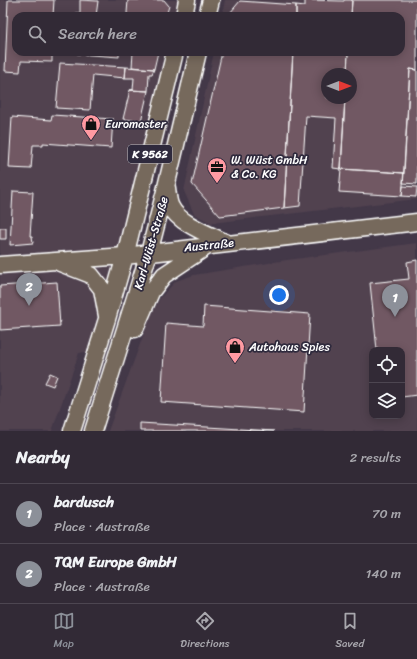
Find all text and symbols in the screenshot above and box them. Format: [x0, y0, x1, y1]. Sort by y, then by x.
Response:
search box [12, 12, 405, 56]
text: Search here [58, 21, 137, 47]
icon: search [26, 23, 48, 45]
north arrow [321, 68, 357, 104]
shop icon: Euromaster [80, 113, 102, 141]
place label: Euromaster [105, 113, 167, 135]
road number: K 9562 [128, 145, 172, 163]
place label: W. Wüst GmbH & Co. KG [231, 149, 308, 185]
office icon: W. Wüst GmbH & Co. KG [206, 156, 228, 184]
street label: Karl-Wüst-Straße [127, 194, 175, 292]
street label: Austraße [182, 231, 235, 259]
pin: 2 [16, 273, 42, 306]
pin: 1 [382, 284, 408, 317]
your location [269, 285, 289, 305]
shop icon: Autohaus Spies [224, 336, 246, 364]
place label: Autohaus Spies [248, 336, 330, 358]
map controls [369, 347, 405, 419]
button: locate [369, 347, 405, 383]
button: layers [369, 383, 405, 419]
text: Nearby [16, 442, 70, 472]
text: 2 results [350, 446, 401, 469]
text: bardusch [54, 489, 114, 515]
text: 1 [26, 502, 32, 525]
text: 70 m [372, 502, 401, 525]
text: Place · Austraße [54, 515, 150, 538]
text: TQM Europe GmbH [54, 549, 177, 575]
text: 2 [25, 562, 33, 585]
text: 140 m [366, 562, 401, 585]
text: Place · Austraße [54, 575, 150, 598]
tab: Map [53, 610, 75, 653]
tab: Directions [180, 610, 230, 653]
tab: Saved [335, 610, 364, 653]

